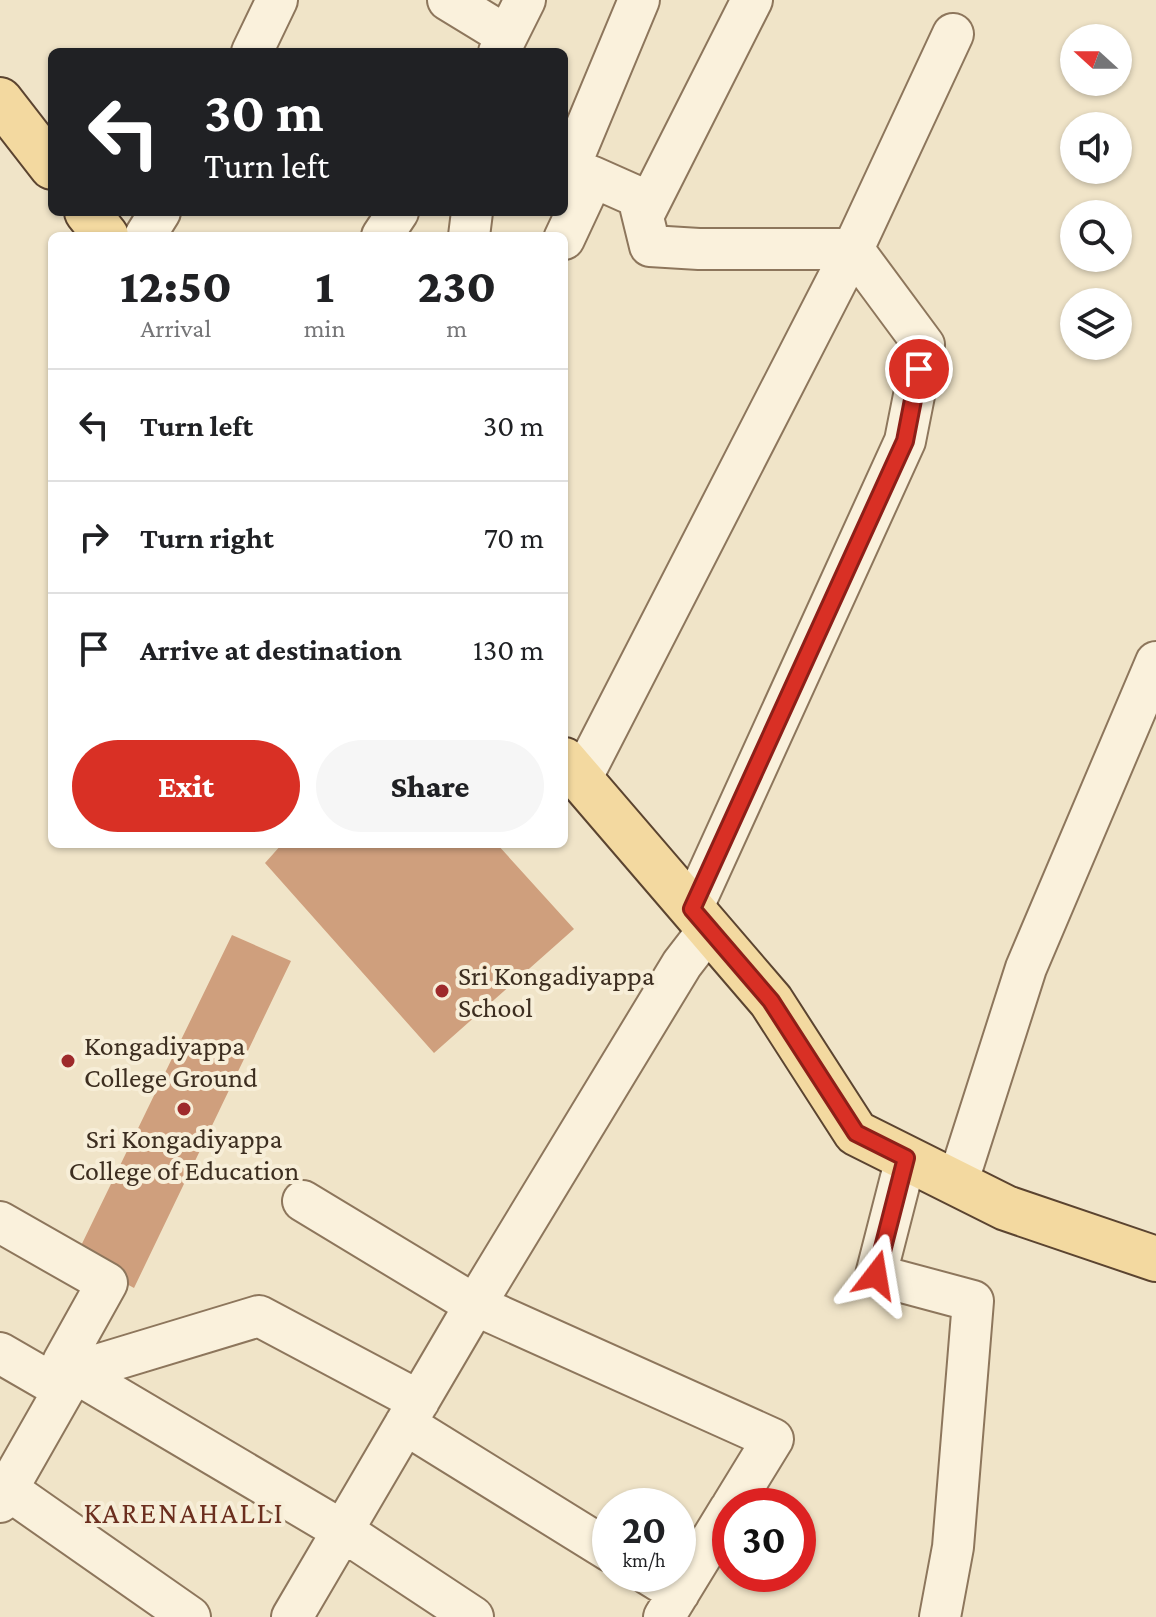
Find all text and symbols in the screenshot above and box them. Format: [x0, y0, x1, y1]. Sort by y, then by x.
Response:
north arrow [1060, 24, 1132, 96]
map controls [1060, 24, 1132, 360]
icon: left [72, 80, 176, 184]
text: 30 m [204, 81, 324, 143]
button: sound [1060, 112, 1132, 184]
text: Turn left [204, 146, 329, 186]
button: search [1060, 200, 1132, 272]
text: 12:50 [120, 259, 232, 312]
text: 1 [315, 259, 334, 312]
text: 230 [417, 259, 496, 312]
button: layers [1060, 288, 1132, 360]
text: Arrival [140, 314, 211, 343]
text: min [304, 314, 345, 343]
text: m [446, 314, 467, 343]
pin [885, 335, 953, 403]
icon: arrive [897, 347, 941, 391]
icon: left [72, 403, 116, 447]
text: Turn left [140, 409, 253, 442]
text: 30 m [483, 409, 544, 442]
icon: right [72, 515, 116, 559]
text: Turn right [140, 521, 274, 554]
text: 70 m [484, 521, 544, 554]
icon: arrive [72, 627, 116, 671]
text: Arrive at destination [140, 633, 402, 666]
text: 130 m [473, 633, 544, 666]
button: Exit [72, 740, 300, 832]
button: Share [316, 740, 544, 832]
place label: Sri Kongadiyappa School [458, 960, 655, 1023]
marker: Sri Kongadiyappa School [433, 982, 451, 1000]
place label: Kongadiyappa College Ground [84, 1030, 258, 1093]
marker: Kongadiyappa College Ground [59, 1052, 77, 1070]
marker: Sri Kongadiyappa College of Education [175, 1100, 193, 1118]
place label: Sri Kongadiyappa College of Education [69, 1123, 299, 1186]
position arrow [834, 1233, 918, 1317]
speed limit sign: 30 [712, 1488, 816, 1592]
district label: KARENAHALLI [83, 1496, 285, 1529]
text: 20 [622, 1507, 666, 1552]
text: km/h [622, 1549, 666, 1571]

